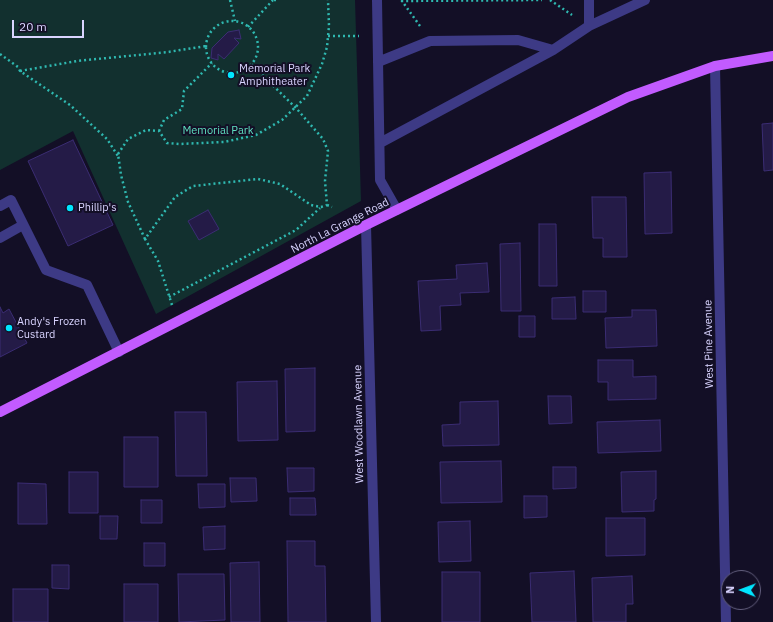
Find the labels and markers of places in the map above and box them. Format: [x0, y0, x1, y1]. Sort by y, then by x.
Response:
place label: Memorial Park Amphitheater [239, 62, 310, 88]
marker: Memorial Park Amphitheater [226, 70, 236, 80]
place label: Phillip's [78, 201, 117, 215]
marker: Phillip's [65, 203, 75, 213]
place label: Andy's Frozen Custard [17, 315, 86, 341]
marker: Andy's Frozen Custard [4, 323, 14, 333]

